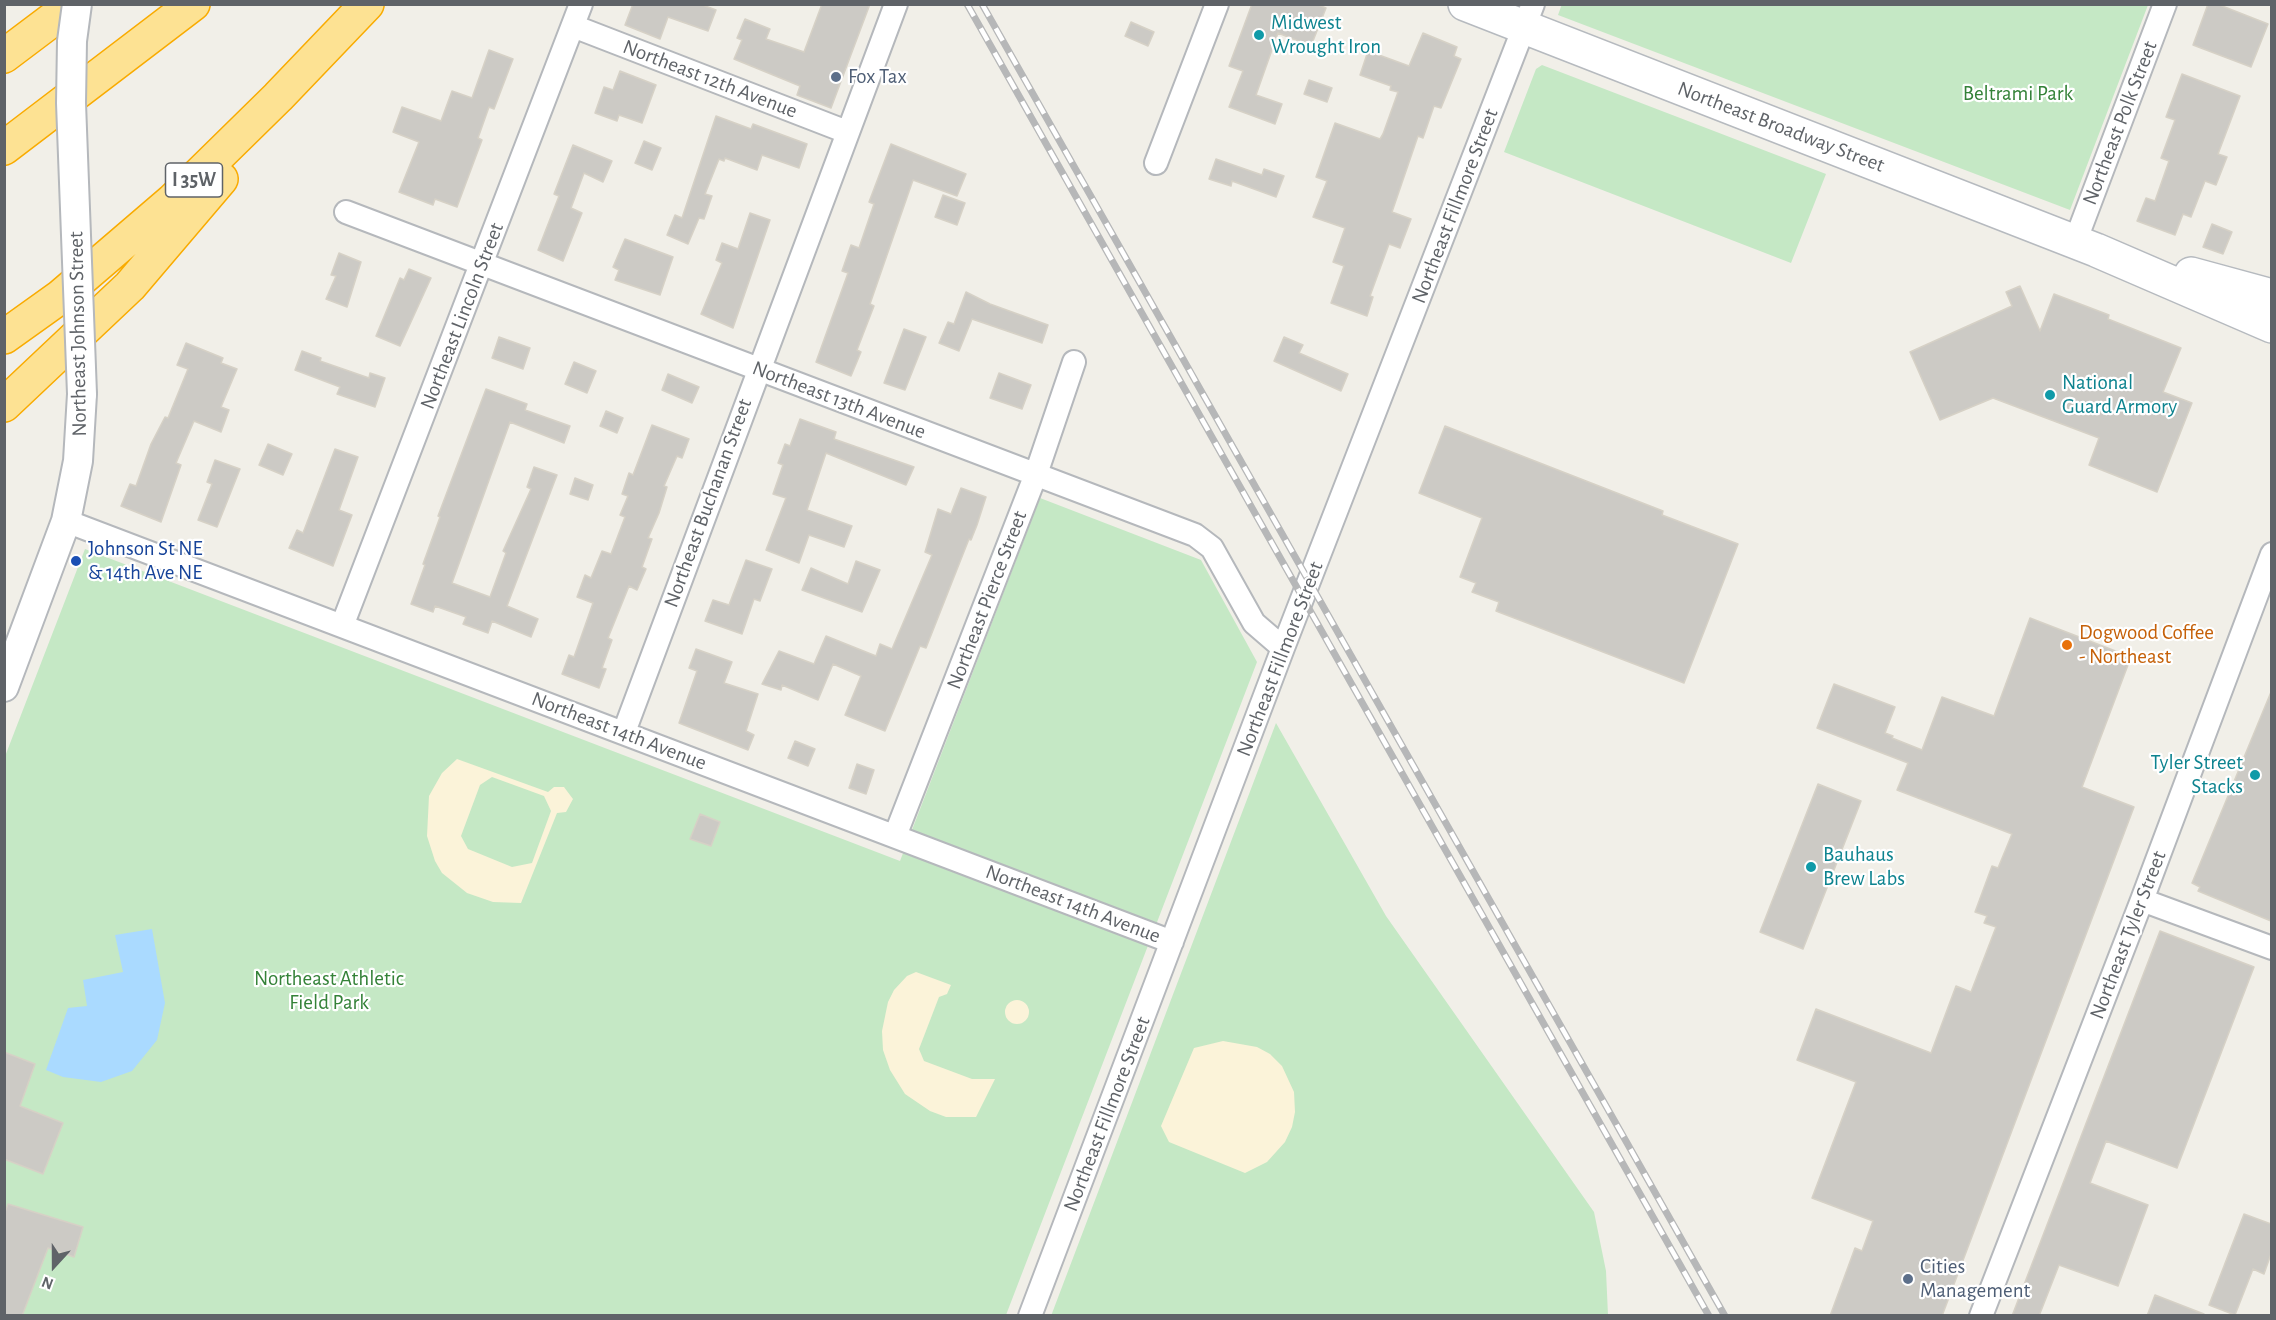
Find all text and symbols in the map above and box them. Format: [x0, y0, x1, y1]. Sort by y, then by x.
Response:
place label: Midwest Wrought Iron [1271, 10, 1381, 60]
marker: Midwest Wrought Iron [1252, 28, 1266, 42]
street label: Northeast 12th Avenue [619, 34, 801, 124]
street label: Northeast Polk Street [2077, 37, 2163, 209]
place label: Fox Tax [848, 64, 907, 90]
marker: Fox Tax [829, 70, 843, 84]
street label: Northeast Broadway Street [1674, 76, 1888, 178]
park label: Beltrami Park [1963, 81, 2073, 107]
street label: Northeast Fillmore Street [1406, 105, 1504, 307]
road number: I 35W [166, 163, 222, 197]
street label: Northeast Lincoln Street [415, 219, 509, 413]
street label: Northeast Johnson Street [64, 231, 92, 437]
street label: Northeast 13th Avenue [749, 355, 929, 445]
place label: National Guard Armory [2062, 370, 2177, 420]
marker: National Guard Armory [2043, 388, 2057, 402]
street label: Northeast Buchanan Street [658, 395, 758, 611]
street label: Northeast Pierce Street [941, 507, 1033, 693]
place label: Johnson St NE & 14th Ave NE [88, 536, 203, 586]
marker: Johnson St NE & 14th Ave NE [69, 554, 83, 568]
street label: Northeast Fillmore Street [1231, 558, 1329, 760]
place label: Dogwood Coffee - Northeast [2079, 620, 2214, 670]
marker: Dogwood Coffee - Northeast [2060, 638, 2074, 652]
street label: Northeast 14th Avenue [528, 686, 710, 776]
place label: Tyler Street Stacks [2151, 750, 2243, 800]
marker: Tyler Street Stacks [2248, 768, 2262, 782]
place label: Bauhaus Brew Labs [1823, 842, 1905, 892]
street label: Northeast Tyler Street [2084, 847, 2172, 1023]
street label: Northeast 14th Avenue [982, 859, 1164, 949]
marker: Bauhaus Brew Labs [1804, 860, 1818, 874]
park label: Northeast Athletic Field Park [254, 966, 404, 1016]
street label: Northeast Fillmore Street [1058, 1013, 1156, 1215]
north arrow [24, 1236, 84, 1296]
place label: Cities Management [1920, 1254, 2030, 1304]
marker: Cities Management [1901, 1272, 1915, 1286]
text: N [39, 1273, 56, 1292]

